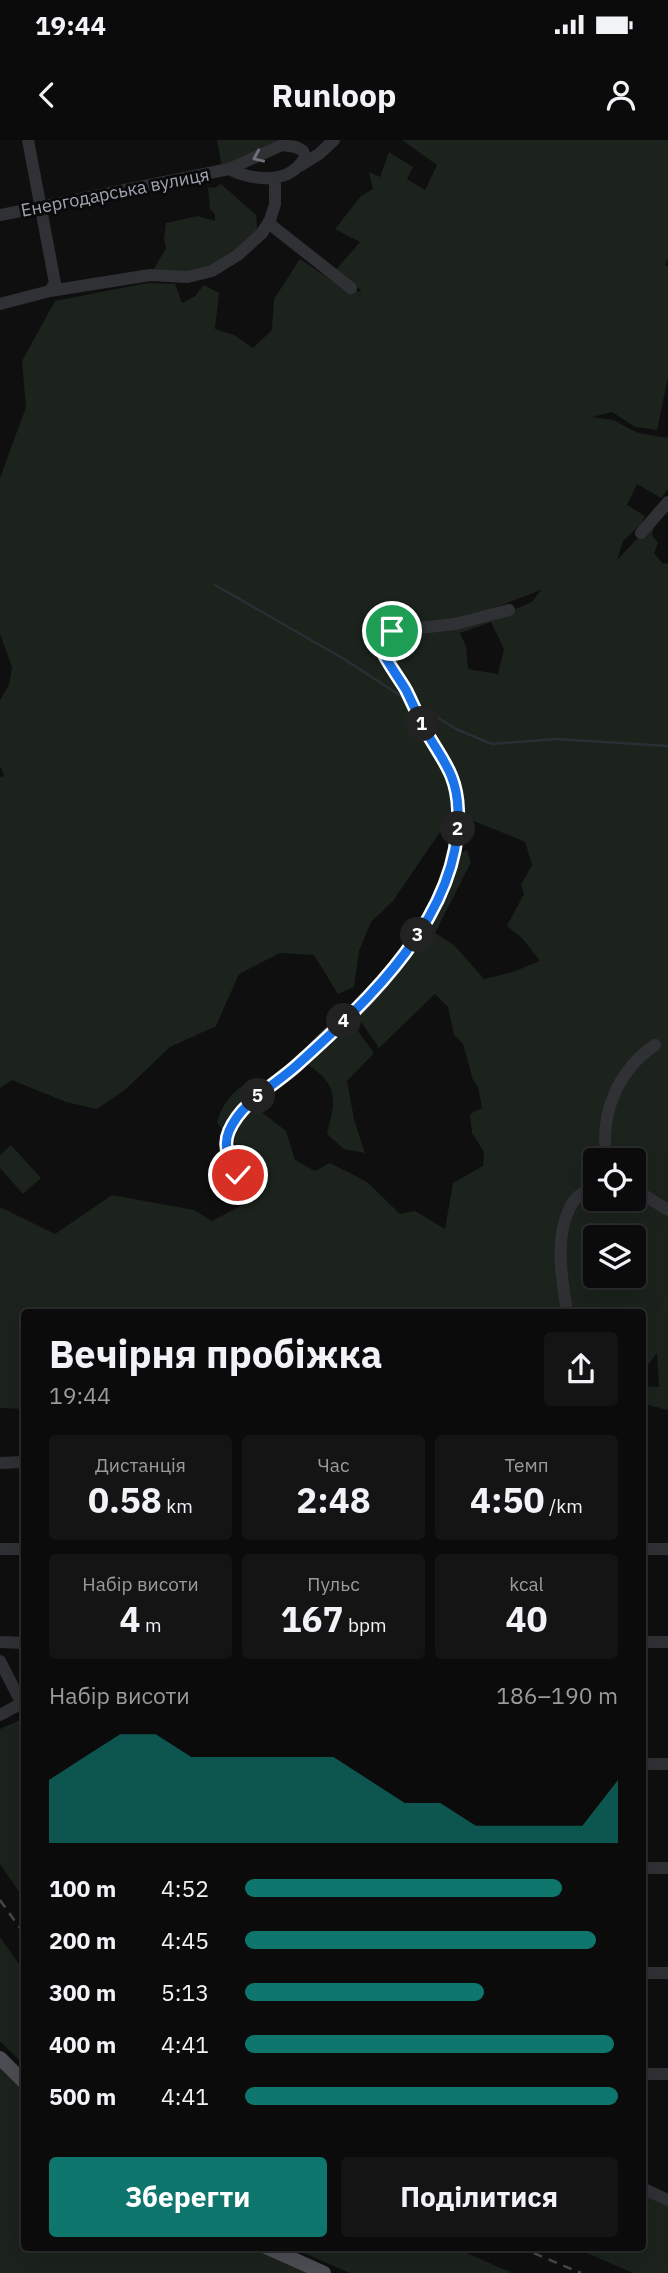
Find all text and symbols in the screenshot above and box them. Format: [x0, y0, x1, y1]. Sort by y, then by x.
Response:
text: 19:44 [35, 8, 106, 42]
text: Runloop [272, 74, 396, 116]
icon: back [28, 76, 66, 114]
icon: person [602, 76, 640, 114]
one-way arrow [253, 149, 265, 163]
street label: Енергодарська вулиця [19, 162, 211, 222]
pin [362, 601, 422, 661]
icon: arrive [373, 612, 411, 650]
pin: 1 [404, 706, 440, 742]
text: 1 [416, 711, 427, 735]
pin: 2 [440, 812, 476, 846]
text: 2 [452, 816, 463, 840]
pin: 3 [400, 918, 436, 952]
text: 3 [412, 922, 423, 946]
pin: 4 [326, 1004, 362, 1038]
text: 4 [338, 1008, 349, 1032]
pin: 5 [240, 1079, 276, 1114]
text: 5 [252, 1083, 263, 1107]
pin [208, 1145, 268, 1205]
map controls [583, 1148, 646, 1288]
button: locate [583, 1148, 646, 1211]
icon: check [219, 1156, 257, 1194]
button: layers [583, 1225, 646, 1288]
text: Вечірня пробіжка [49, 1329, 382, 1378]
button: share [544, 1332, 618, 1406]
text: 19:44 [49, 1380, 111, 1410]
text: Дистанція [95, 1453, 186, 1477]
text: Час [318, 1453, 349, 1477]
text: Темп [504, 1453, 549, 1477]
text: 0.58 [88, 1477, 162, 1523]
text: 2:48 [296, 1477, 371, 1523]
text: 4:50 [470, 1477, 545, 1523]
text: km [162, 1494, 193, 1518]
text: /km [545, 1494, 583, 1518]
text: Набір висоти [82, 1572, 199, 1596]
text: Пульс [307, 1572, 360, 1596]
text: kcal [509, 1572, 544, 1596]
text: 4 [119, 1596, 140, 1642]
text: 167 [280, 1596, 343, 1642]
text: 40 [505, 1596, 548, 1642]
text: m [140, 1613, 162, 1637]
text: bpm [343, 1613, 387, 1637]
text: Набір висоти [49, 1680, 190, 1710]
text: 186–190 m [496, 1680, 618, 1710]
text: 100 m [49, 1873, 116, 1903]
text: 4:52 [161, 1873, 209, 1903]
text: 200 m [49, 1925, 116, 1955]
text: 4:45 [161, 1925, 209, 1955]
text: 300 m [49, 1977, 116, 2007]
text: 5:13 [161, 1977, 209, 2007]
text: 400 m [49, 2029, 116, 2059]
text: 4:41 [161, 2029, 209, 2059]
text: 500 m [49, 2081, 116, 2111]
text: 4:41 [161, 2081, 209, 2111]
button: Зберегти [49, 2157, 327, 2237]
button: Поділитися [341, 2157, 618, 2237]

